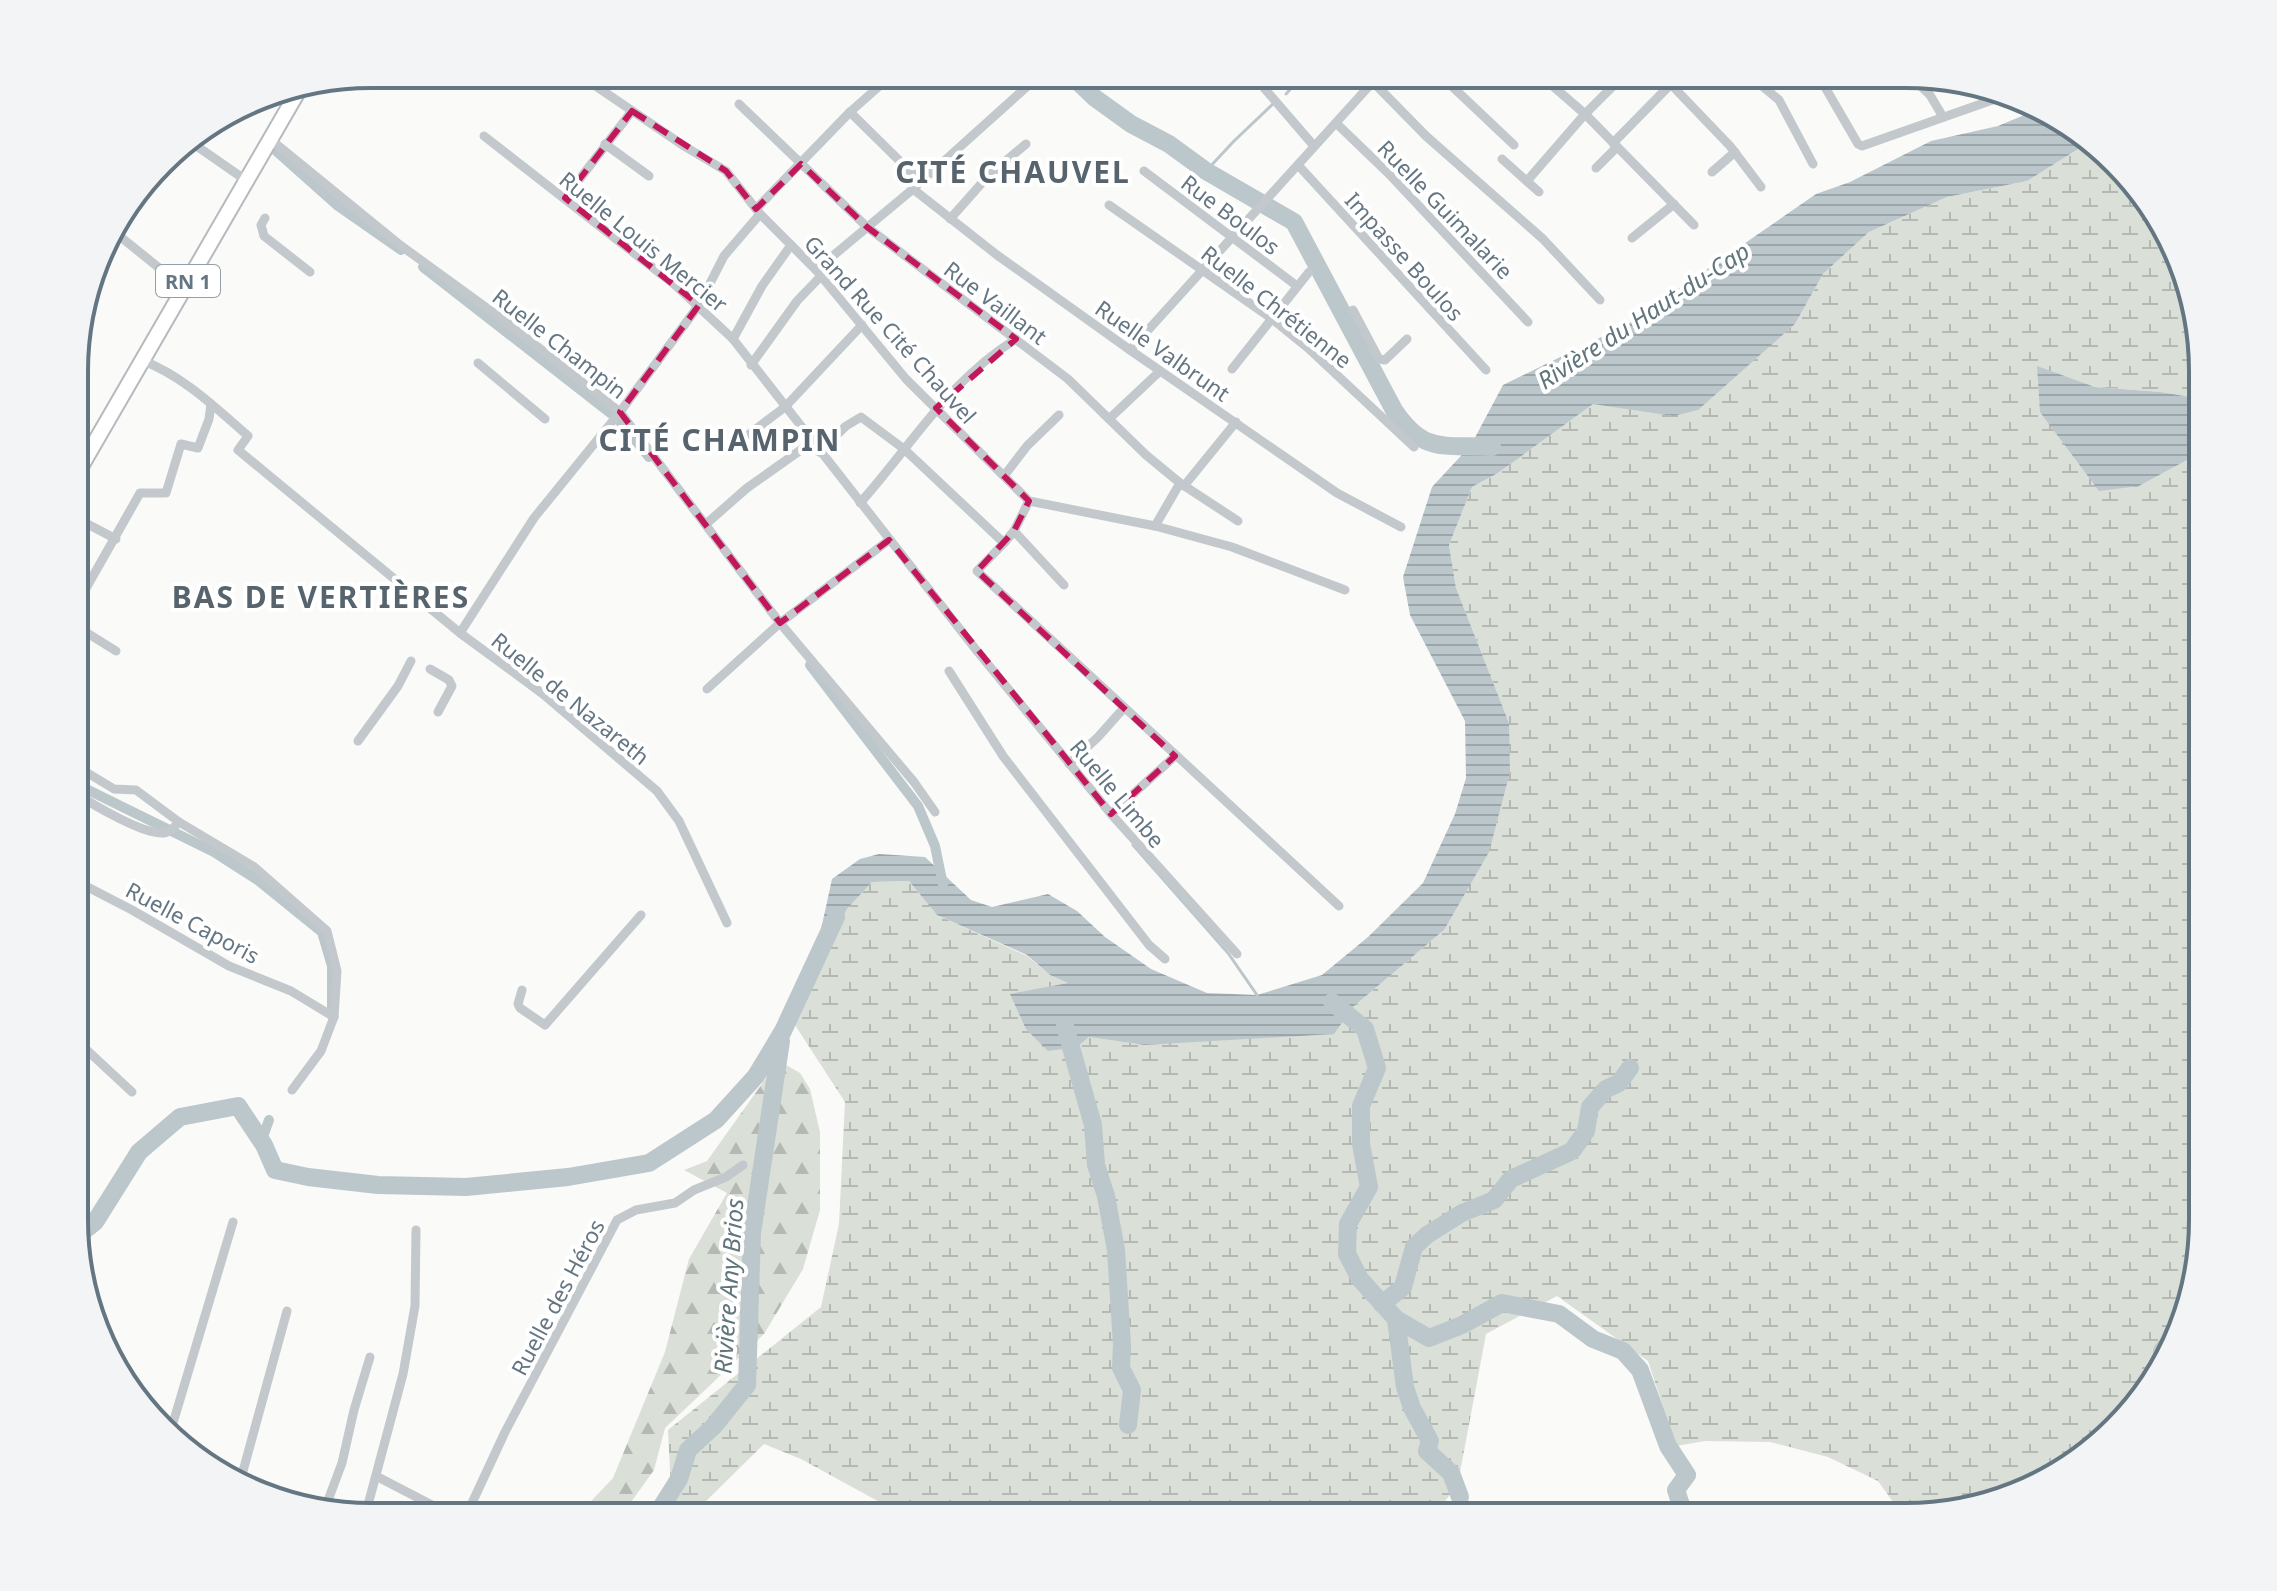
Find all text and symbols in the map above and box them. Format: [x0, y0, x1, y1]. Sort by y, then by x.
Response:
street label: Ruelle Guimalarie [1372, 133, 1520, 285]
district label: CITÉ CHAUVEL [895, 151, 1131, 192]
street label: Ruelle Louis Mercier [554, 164, 734, 318]
street label: Rue Boulos [1176, 167, 1286, 261]
street label: Impasse Boulos [1339, 185, 1471, 327]
street label: Grand Rue Cité Chauvel [798, 228, 984, 430]
water label: Rivière du Haut-du-Cap [1530, 234, 1756, 396]
street label: Ruelle Chrétienne [1196, 238, 1358, 374]
street label: Rue Vaillant [938, 253, 1054, 351]
road number: RN 1 [156, 265, 220, 297]
street label: Ruelle Champin [487, 281, 633, 405]
street label: Ruelle Valbrunt [1090, 292, 1236, 408]
district label: CITÉ CHAMPIN [599, 419, 841, 460]
district label: BAS DE VERTIÈRES [172, 576, 470, 617]
street label: Ruelle de Nazareth [486, 625, 656, 771]
street label: Ruelle Limbe [1064, 732, 1172, 854]
street label: Ruelle Caporis [121, 874, 265, 970]
water label: Rivière Any Brios [705, 1197, 751, 1375]
street label: Ruelle des Héros [503, 1214, 611, 1380]

